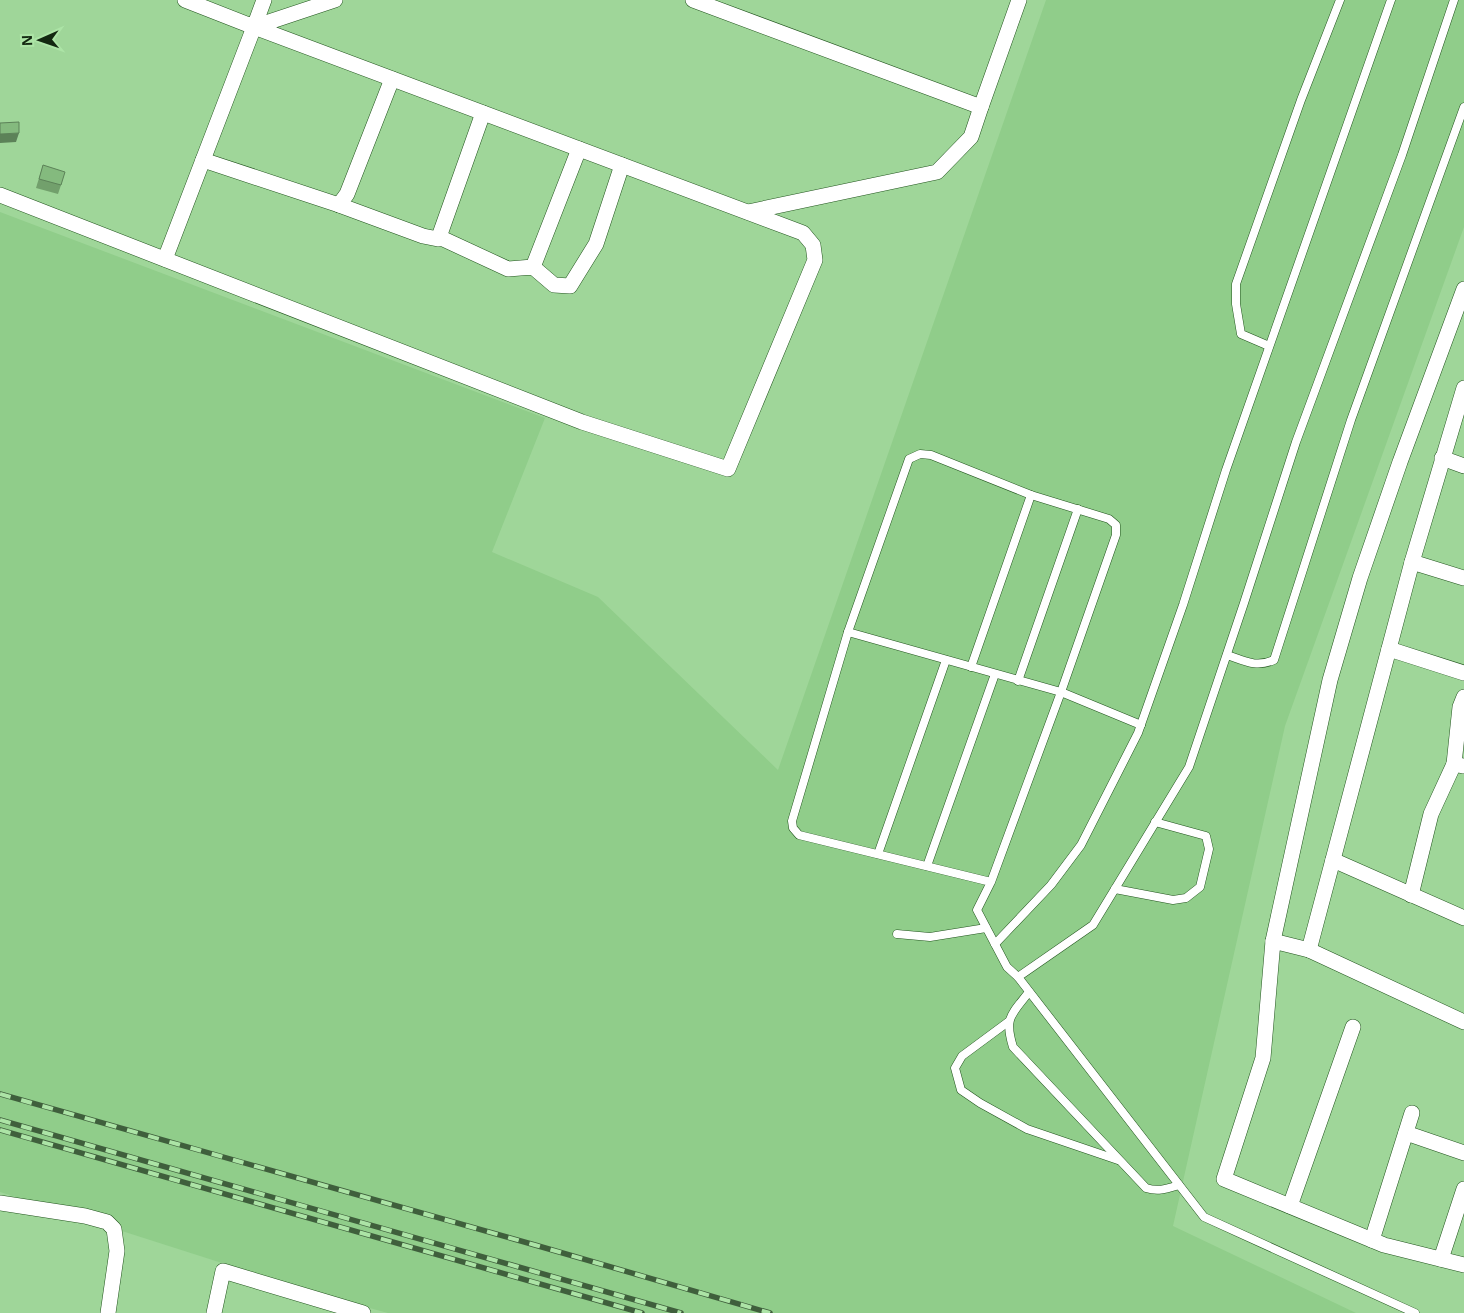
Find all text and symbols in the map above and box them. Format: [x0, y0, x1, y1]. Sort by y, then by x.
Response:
north arrow [15, 15, 65, 65]
text: N [17, 34, 36, 46]

